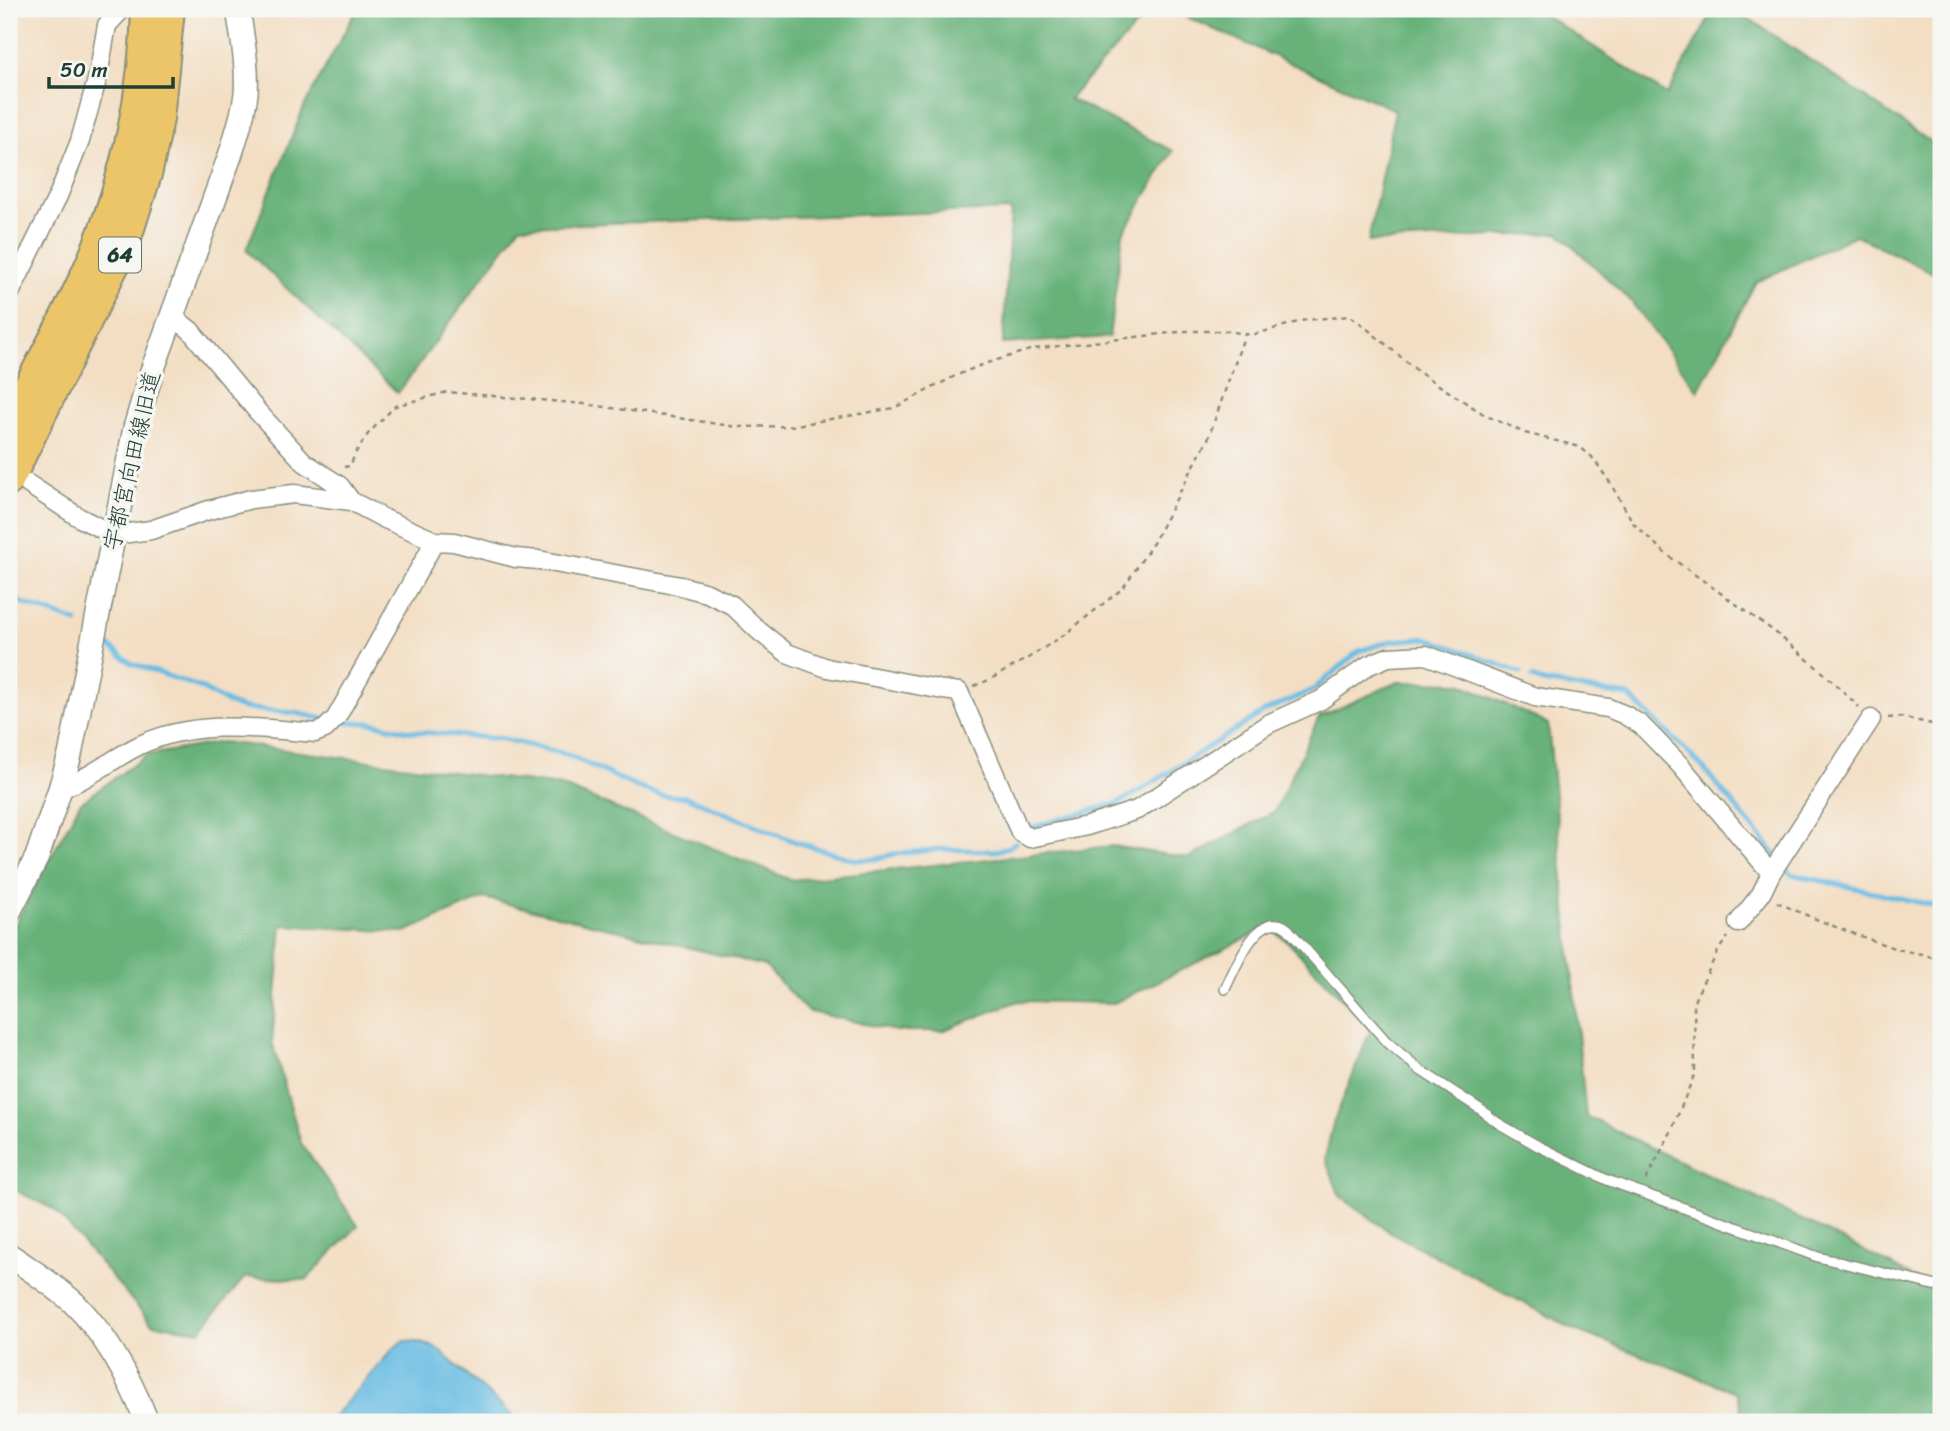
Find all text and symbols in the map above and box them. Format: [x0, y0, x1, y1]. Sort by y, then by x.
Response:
scale bar [49, 46, 173, 90]
text: 50 m [60, 51, 108, 89]
road number: 64 [99, 238, 141, 272]
street label: 宇都宮向田線旧道 [91, 367, 173, 555]

